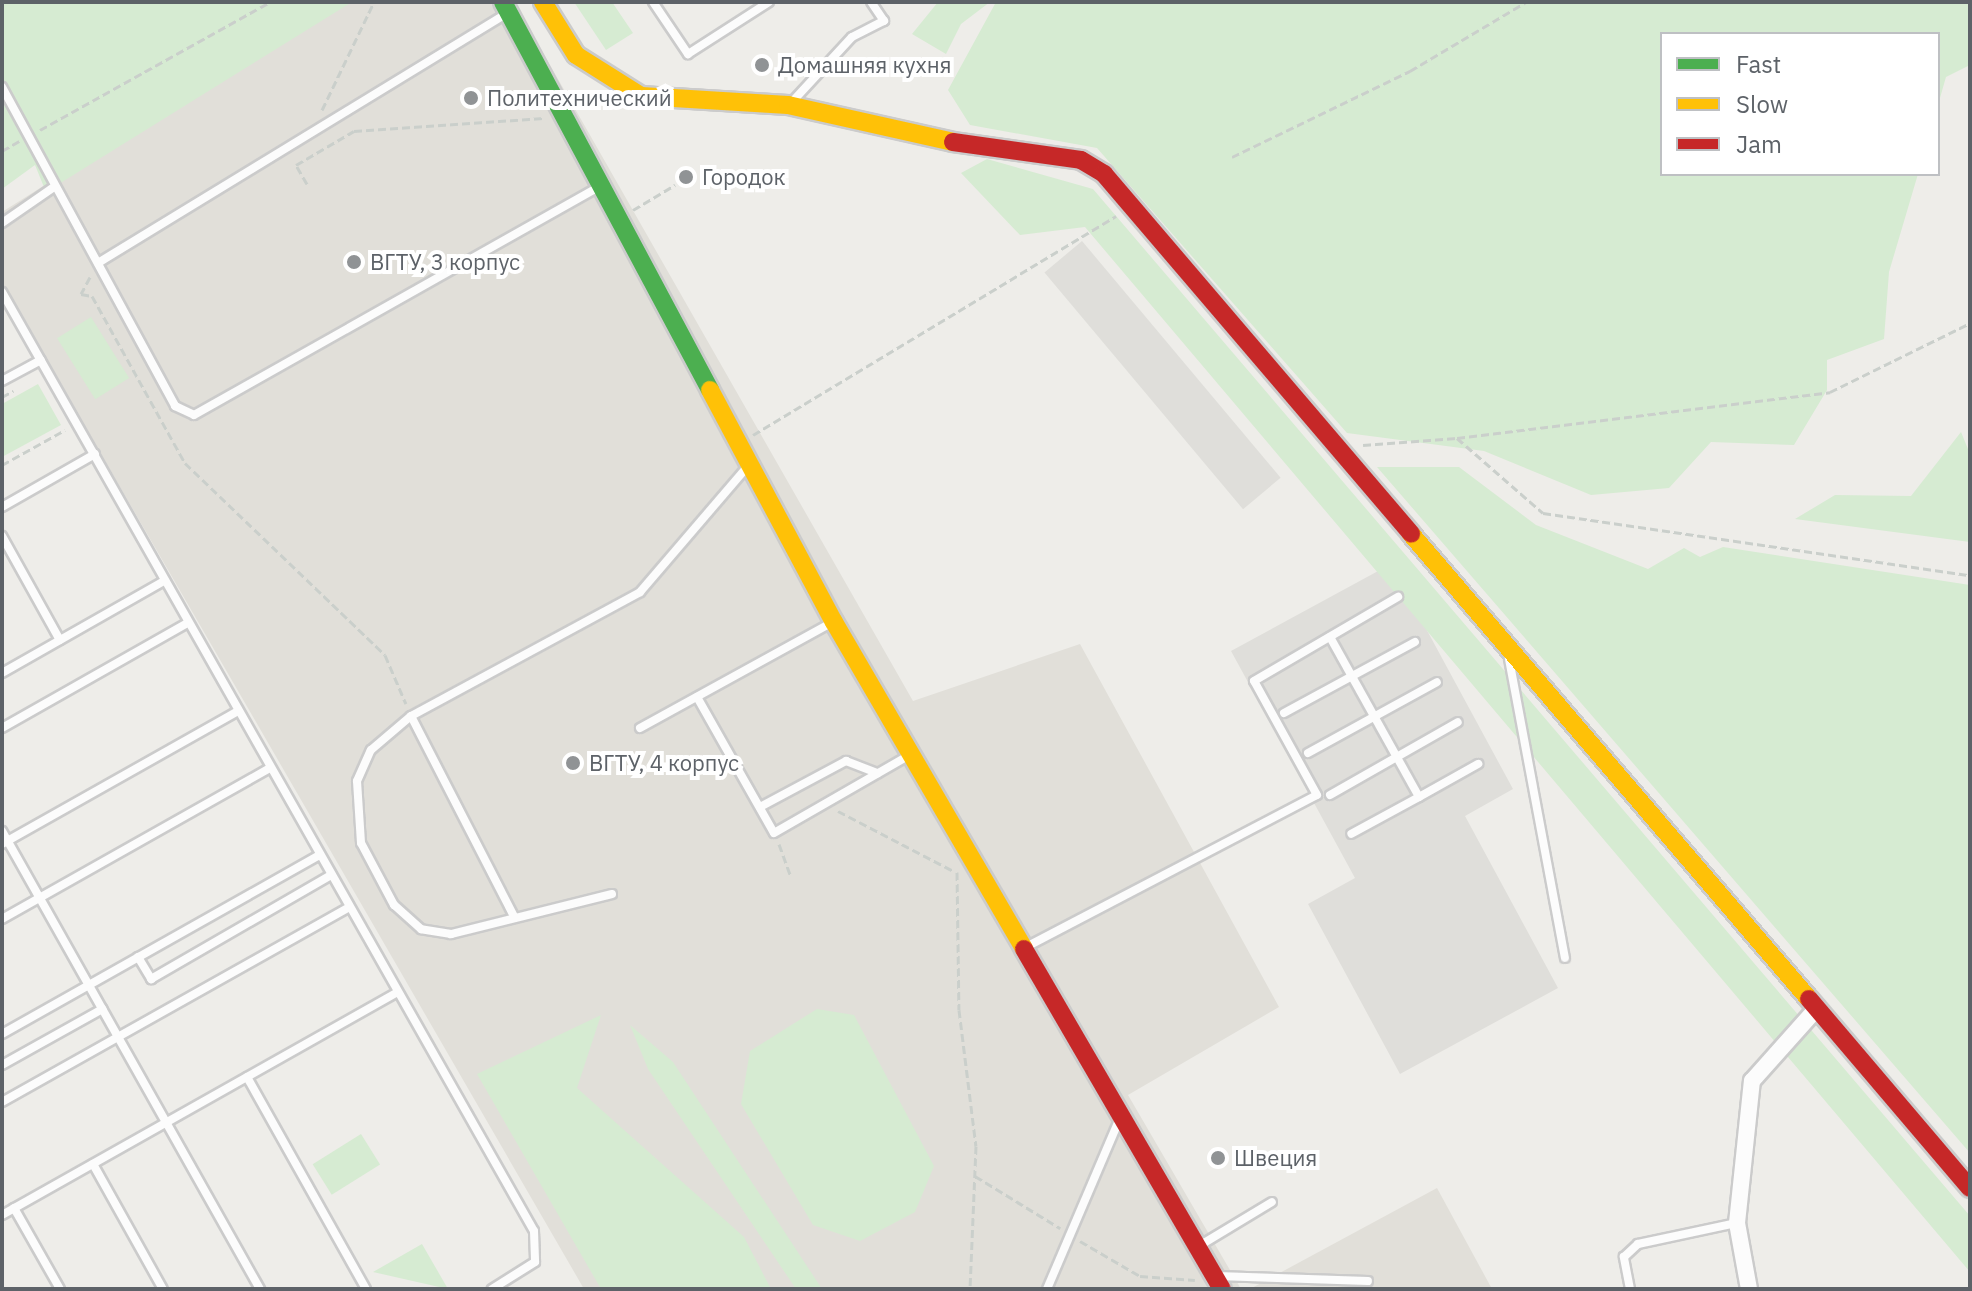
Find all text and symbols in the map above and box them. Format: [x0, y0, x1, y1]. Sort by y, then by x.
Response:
legend [1660, 32, 1940, 176]
text: Fast [1736, 48, 1781, 80]
place label: Домашняя кухня [778, 52, 951, 78]
marker: Домашняя кухня [753, 56, 771, 74]
place label: Политехнический [487, 85, 672, 111]
text: Slow [1736, 88, 1788, 120]
marker: Политехнический [462, 89, 480, 107]
text: Jam [1736, 128, 1782, 160]
place label: Городок [702, 164, 786, 190]
marker: Городок [677, 168, 695, 186]
place label: ВГТУ, 3 корпус [370, 249, 520, 275]
marker: ВГТУ, 3 корпус [345, 253, 363, 271]
place label: ВГТУ, 4 корпус [589, 750, 739, 776]
marker: ВГТУ, 4 корпус [564, 754, 582, 772]
place label: Швеция [1234, 1145, 1317, 1171]
marker: Швеция [1209, 1149, 1227, 1167]

